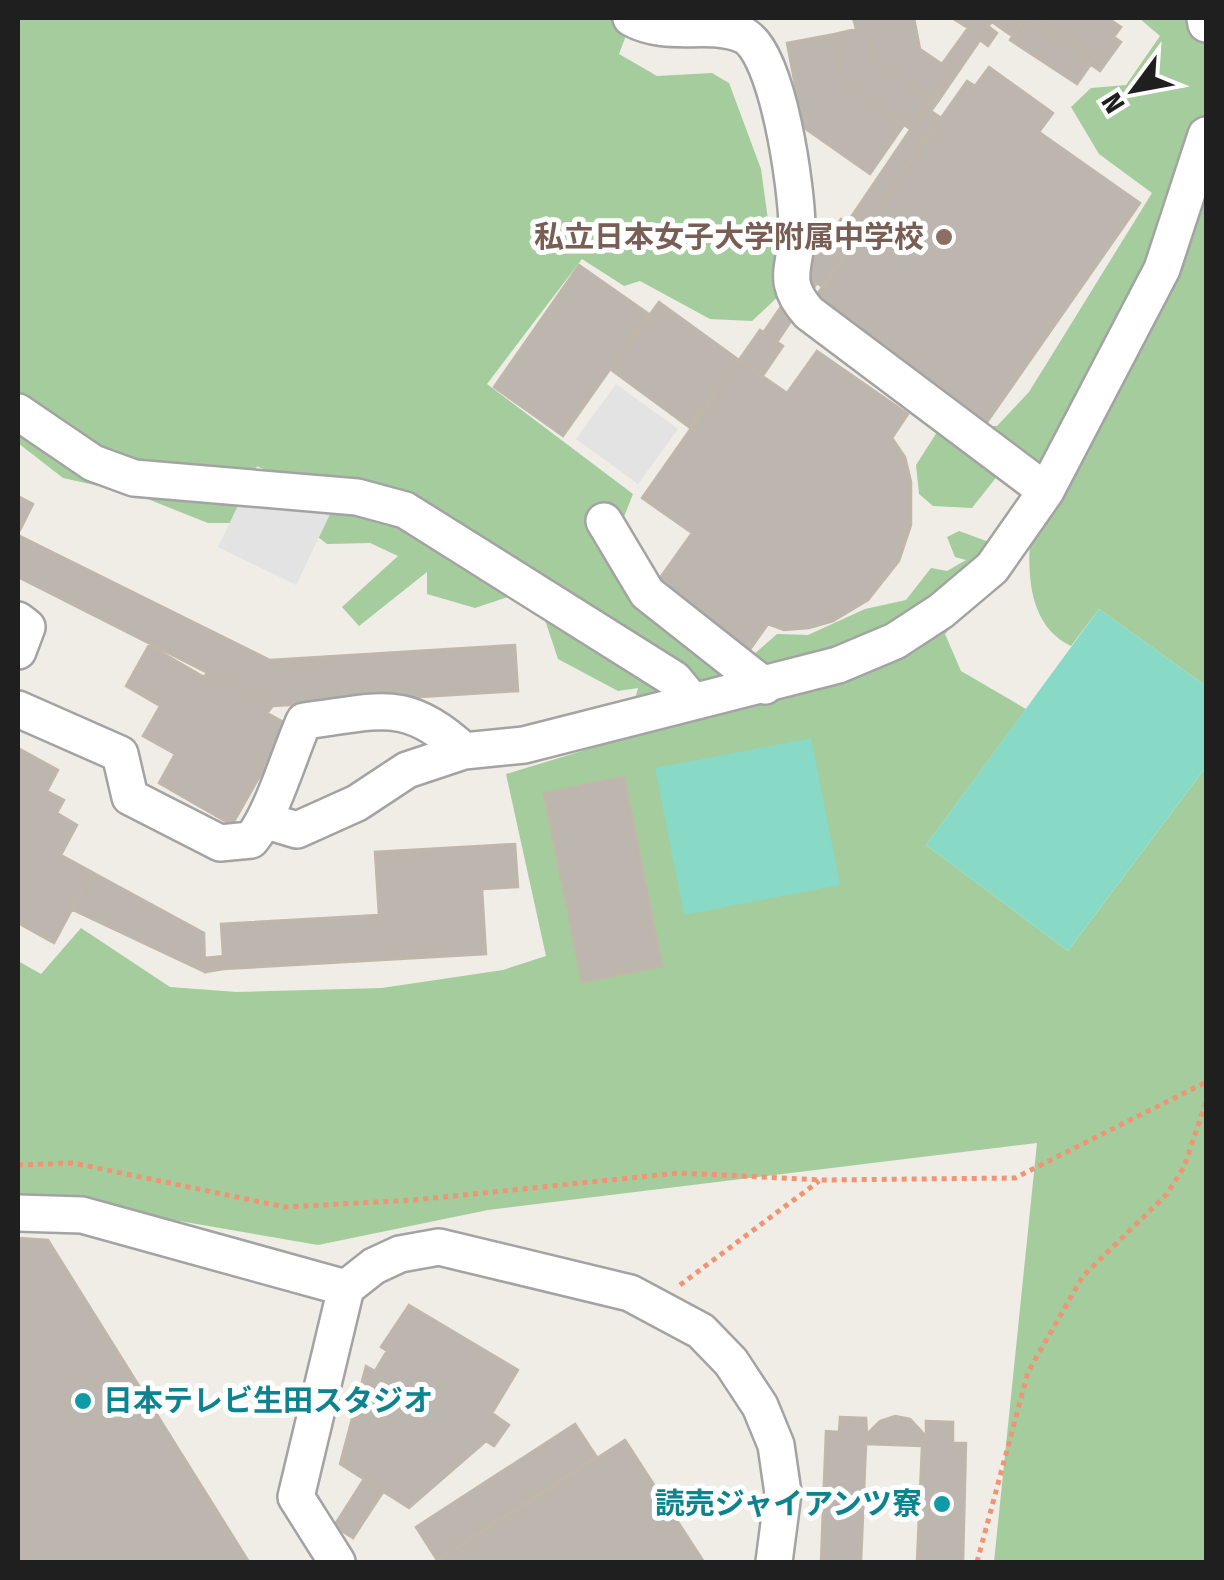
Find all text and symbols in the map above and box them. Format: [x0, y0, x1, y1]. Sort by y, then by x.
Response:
north arrow [1084, 40, 1184, 140]
text: N [1095, 87, 1132, 119]
place label: 私立日本女子大学附属中学校 [534, 219, 924, 255]
marker: 私立日本女子大学附属中学校 [933, 226, 955, 248]
place label: 日本テレビ生田スタジオ [103, 1383, 433, 1419]
marker: 日本テレビ生田スタジオ [72, 1390, 94, 1412]
place label: 読売ジャイアンツ寮 [655, 1486, 922, 1522]
marker: 読売ジャイアンツ寮 [931, 1493, 953, 1515]

